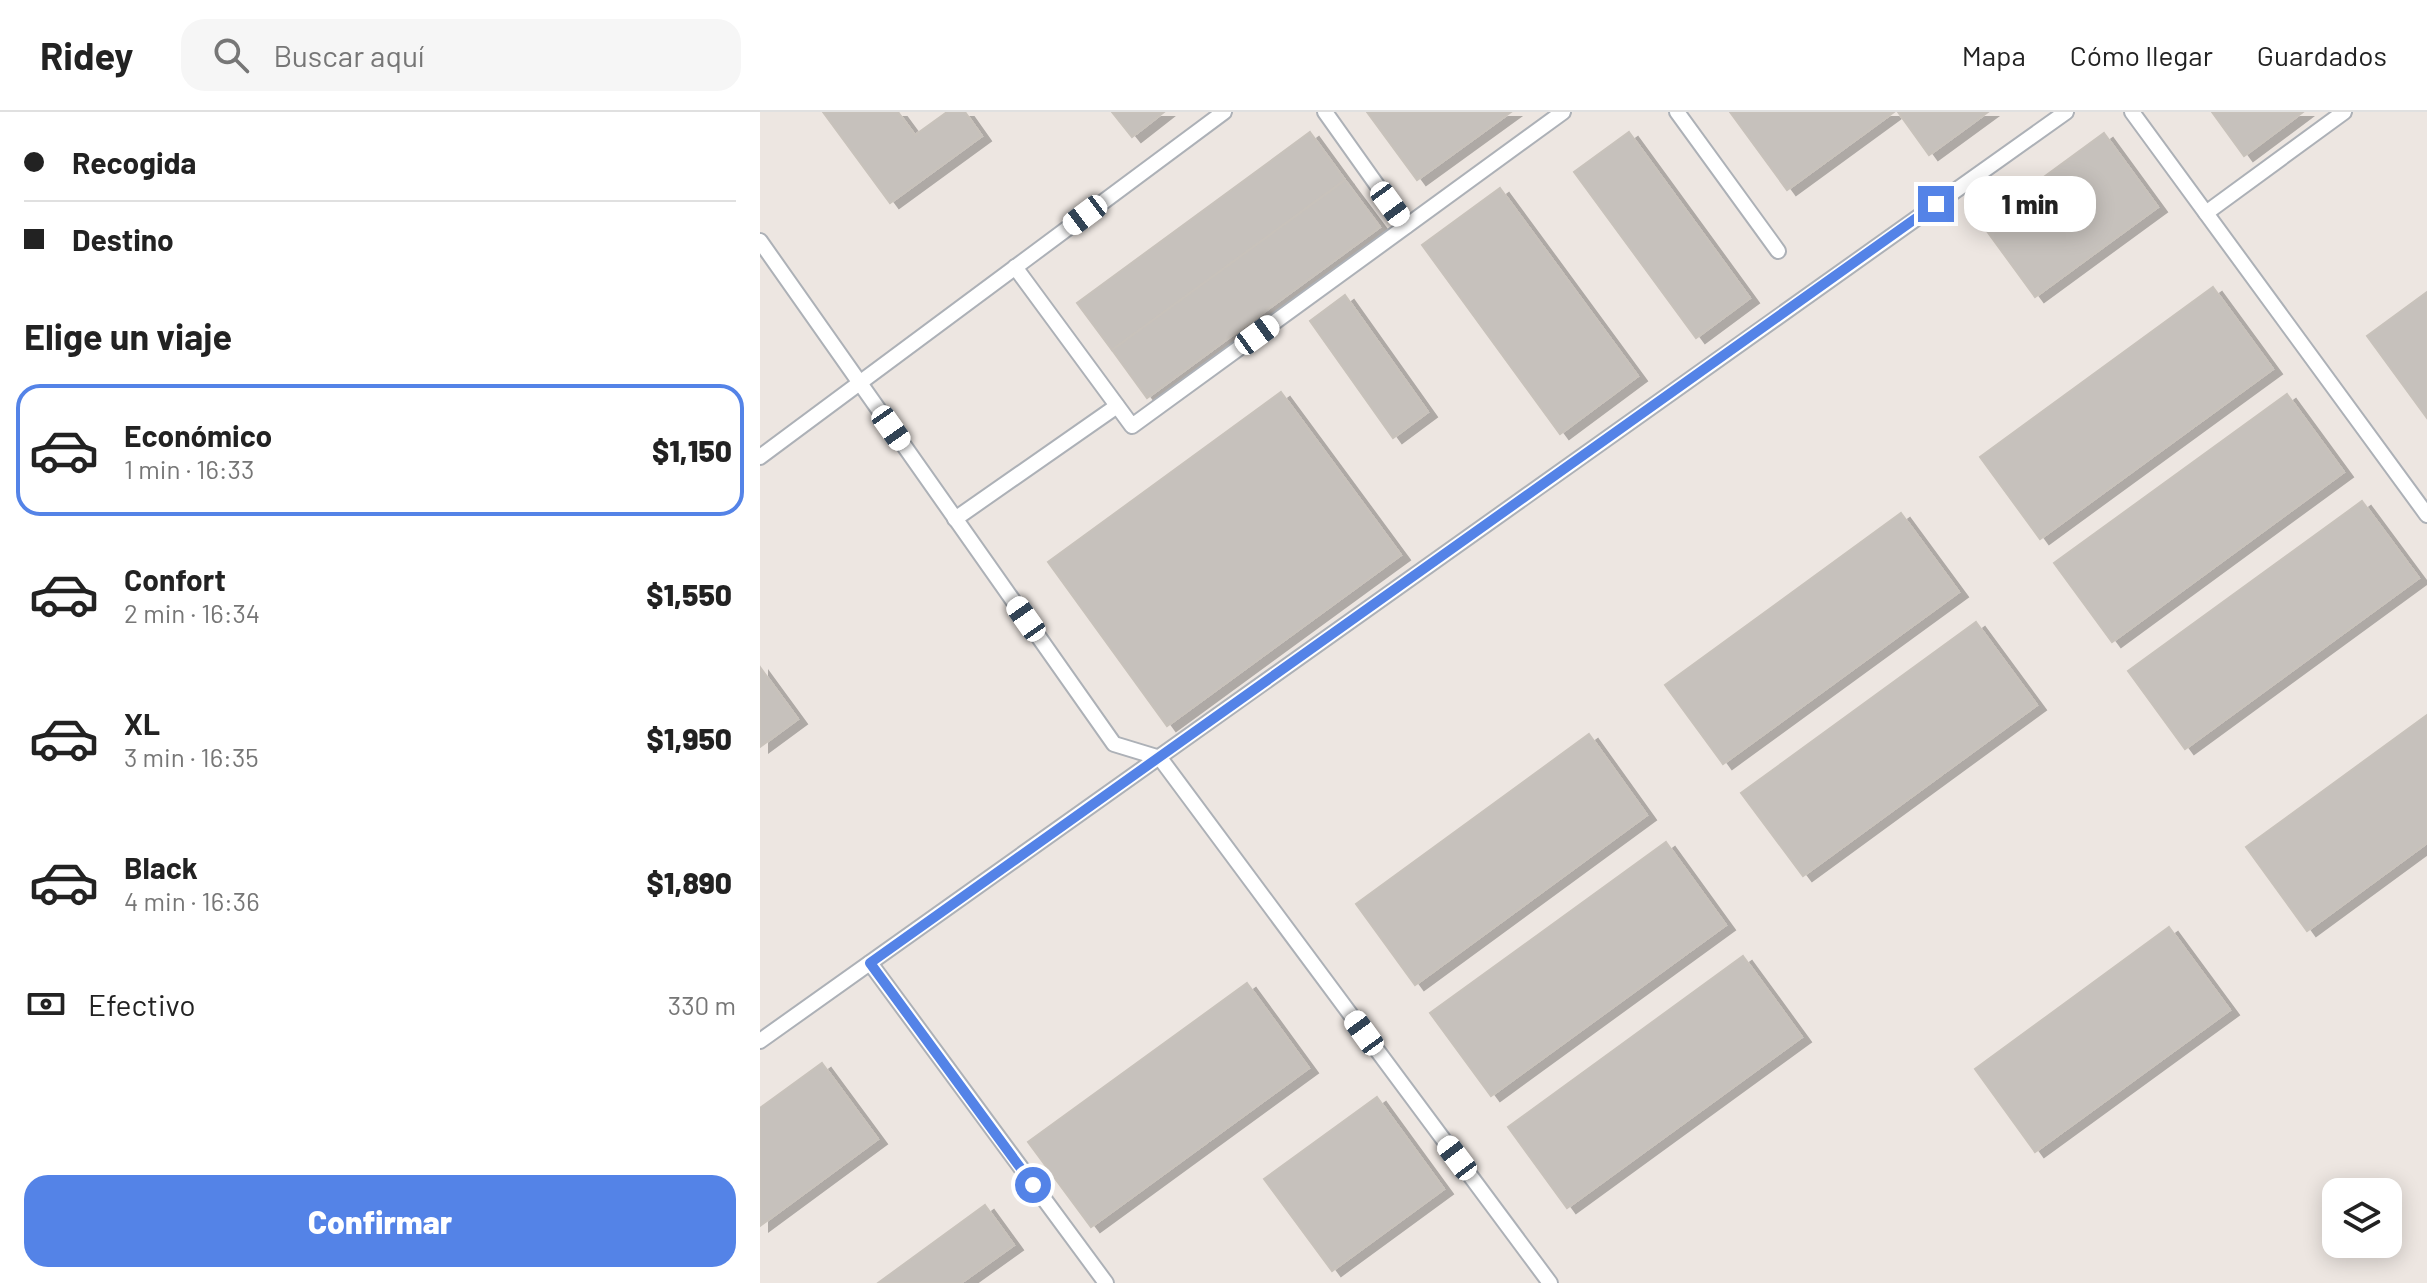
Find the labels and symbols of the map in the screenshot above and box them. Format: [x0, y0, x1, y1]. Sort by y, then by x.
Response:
callout: 1 min [1964, 176, 2096, 232]
car [1366, 178, 1414, 230]
route end [1918, 186, 1954, 222]
car [1059, 191, 1111, 239]
car [1231, 311, 1283, 359]
car [867, 401, 915, 455]
car [1002, 592, 1050, 646]
car [1340, 1007, 1388, 1059]
car [1433, 1132, 1481, 1184]
route start [1015, 1167, 1051, 1203]

